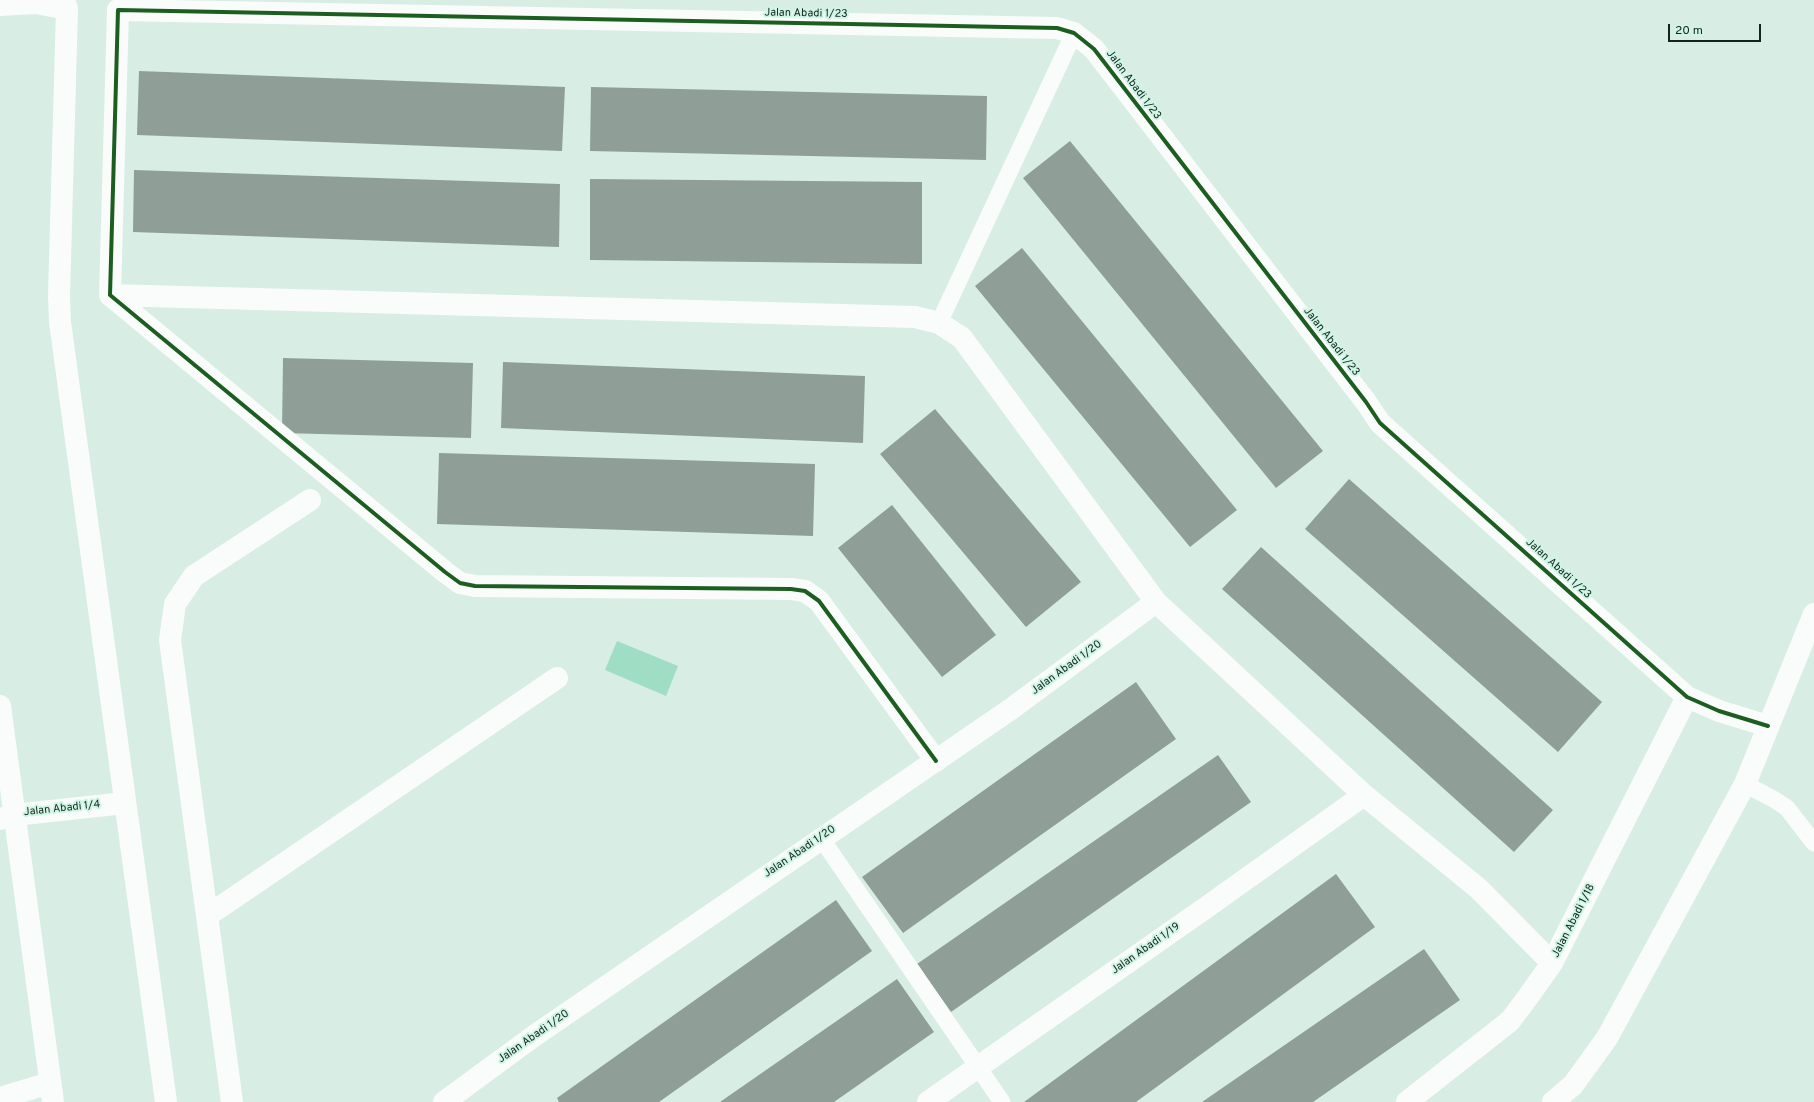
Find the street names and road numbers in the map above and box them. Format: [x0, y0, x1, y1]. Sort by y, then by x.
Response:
street label: Jalan Abadi 1/23 [764, 7, 848, 21]
street label: Jalan Abadi 1/23 [1103, 48, 1163, 122]
street label: Jalan Abadi 1/23 [1300, 305, 1362, 379]
street label: Jalan Abadi 1/23 [1523, 536, 1593, 602]
street label: Jalan Abadi 1/20 [1029, 638, 1105, 698]
street label: Jalan Abadi 1/4 [23, 798, 101, 820]
street label: Jalan Abadi 1/20 [761, 823, 839, 881]
street label: Jalan Abadi 1/18 [1550, 882, 1598, 960]
street label: Jalan Abadi 1/19 [1109, 920, 1183, 978]
street label: Jalan Abadi 1/20 [496, 1008, 572, 1066]

